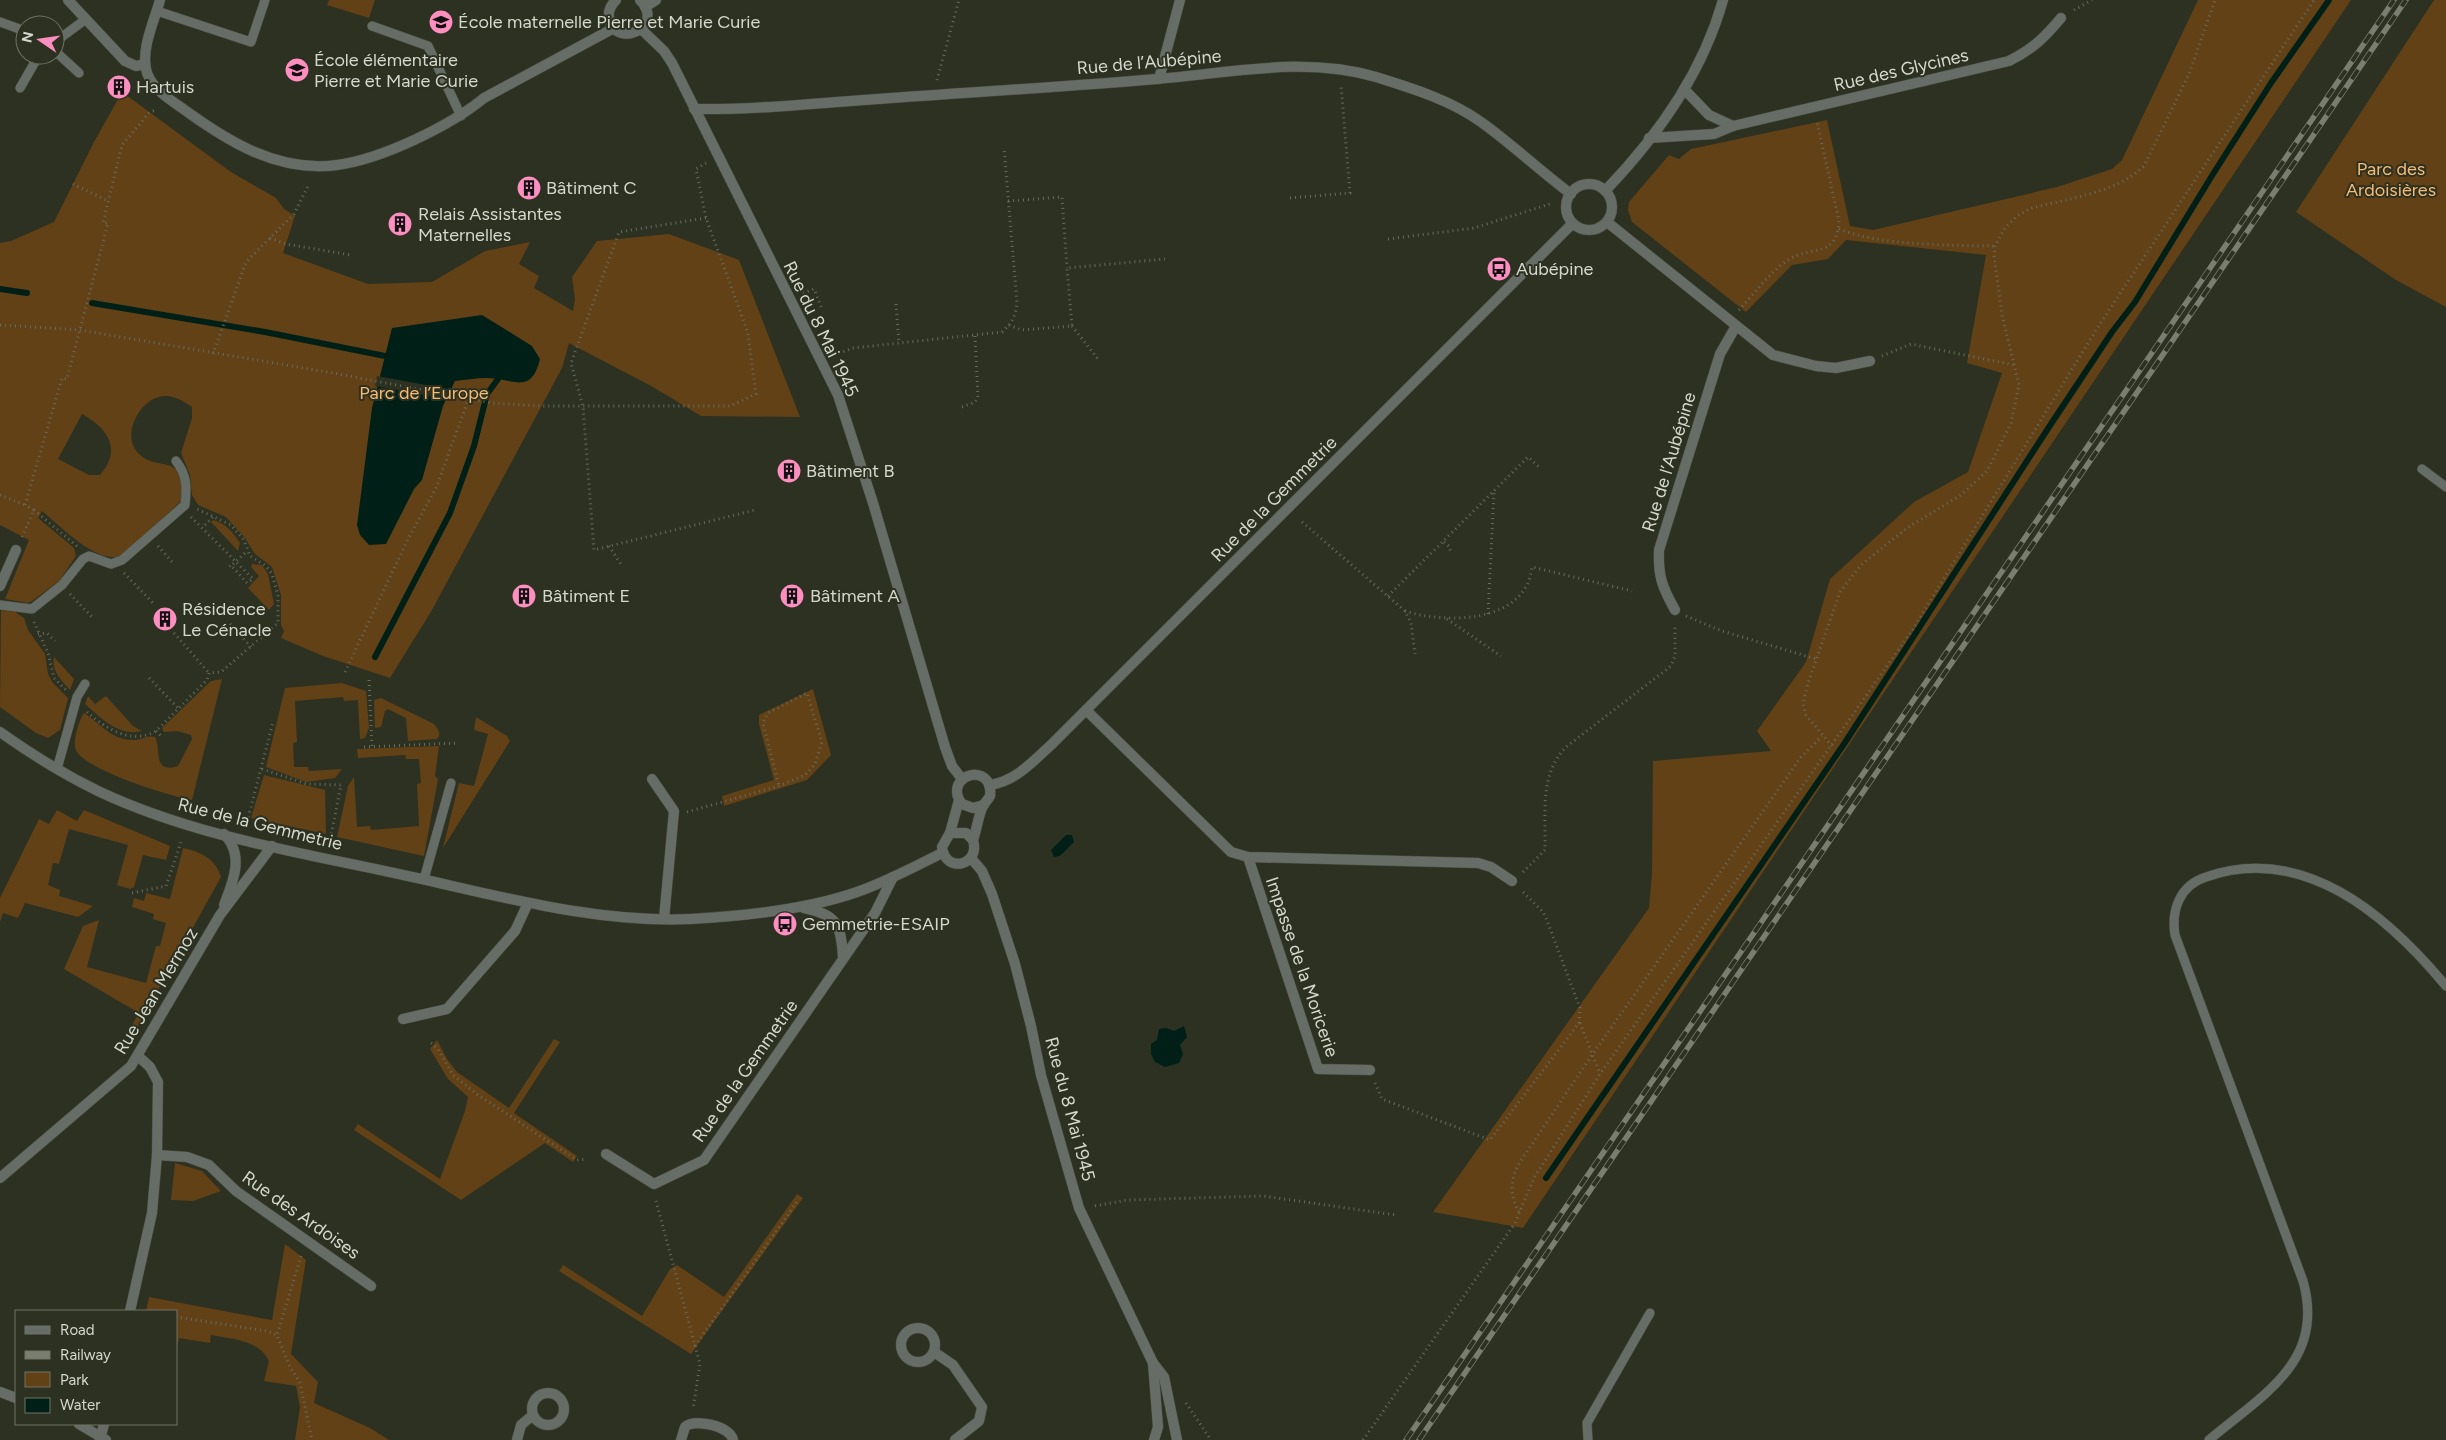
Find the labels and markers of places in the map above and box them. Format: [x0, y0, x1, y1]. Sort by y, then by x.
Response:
school or university icon: École maternelle Pierre et Marie Curie [428, 9, 454, 35]
place label: École maternelle Pierre et Marie Curie [458, 11, 760, 33]
place label: École élémentaire Pierre et Marie Curie [314, 49, 478, 92]
school or university icon: École élémentaire Pierre et Marie Curie [284, 57, 310, 83]
building icon: Hartuis [106, 74, 132, 100]
place label: Hartuis [136, 76, 194, 98]
building icon: Bâtiment C [516, 175, 542, 201]
place label: Bâtiment C [546, 177, 637, 199]
place label: Relais Assistantes Maternelles [418, 203, 562, 246]
building icon: Relais Assistantes Maternelles [387, 211, 413, 237]
bus stop icon: Aubépine [1486, 256, 1512, 282]
place label: Aubépine [1516, 258, 1593, 280]
building icon: Bâtiment B [776, 458, 802, 484]
place label: Bâtiment B [806, 460, 895, 482]
building icon: Bâtiment E [511, 583, 537, 609]
building icon: Bâtiment A [779, 583, 805, 609]
place label: Bâtiment E [542, 585, 630, 607]
place label: Bâtiment A [810, 585, 900, 607]
place label: Résidence Le Cénacle [182, 598, 271, 641]
building icon: Résidence Le Cénacle [152, 606, 178, 632]
bus stop icon: Gemmetrie-ESAIP [772, 911, 798, 937]
place label: Gemmetrie-ESAIP [802, 913, 950, 935]

